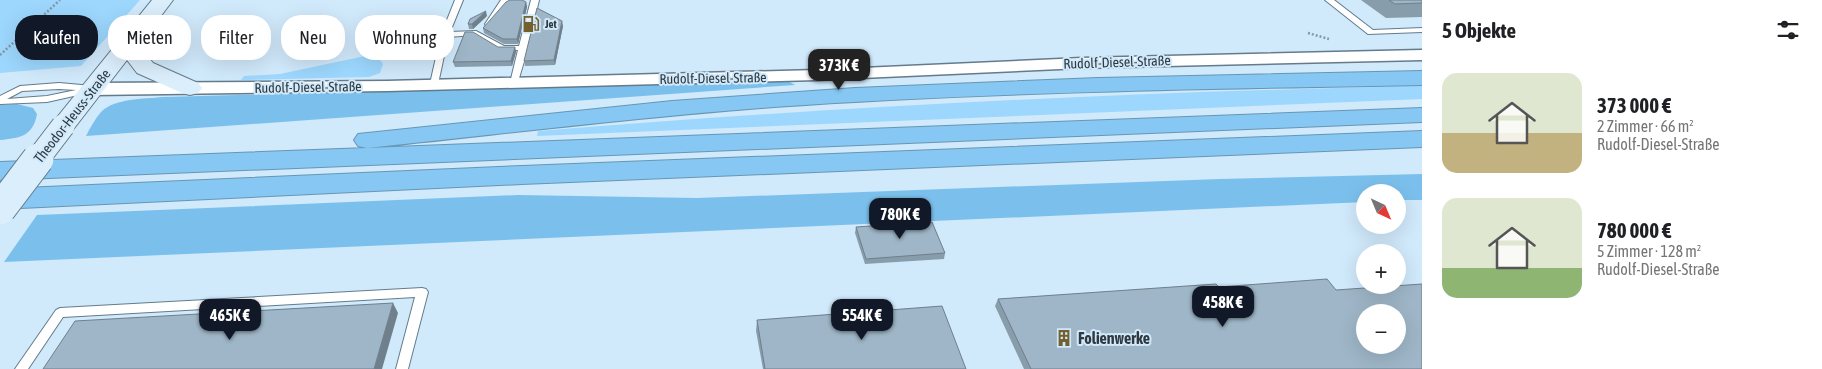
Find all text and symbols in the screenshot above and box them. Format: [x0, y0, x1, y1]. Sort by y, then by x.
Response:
fuel station icon: Jet [521, 14, 541, 34]
chip: Kaufen [15, 15, 98, 60]
chip: Mieten [108, 15, 191, 60]
chip: Filter [201, 15, 271, 60]
chip: Neu [281, 15, 345, 60]
chip: Wohnung [355, 15, 454, 60]
icon: filters [1774, 16, 1802, 44]
place label: Jet [544, 18, 558, 30]
text: 5 Objekte [1442, 18, 1516, 42]
pin: 373K € [798, 48, 880, 91]
street label: Rudolf-Diesel-Straße [1063, 52, 1171, 72]
text: 373K € [819, 56, 859, 74]
street label: Theodor-Heuss-Straße [31, 66, 113, 166]
street label: Rudolf-Diesel-Straße [659, 69, 767, 87]
street label: Rudolf-Diesel-Straße [254, 78, 362, 96]
icon: home [1482, 93, 1542, 153]
text: 373 000 € [1597, 93, 1671, 117]
text: 2 Zimmer · 66 m² [1597, 117, 1694, 135]
text: Rudolf-Diesel-Straße [1597, 135, 1720, 153]
north arrow [1356, 184, 1406, 234]
map controls [1356, 184, 1406, 354]
pin: 780K € [859, 198, 941, 240]
text: 780K € [880, 205, 920, 223]
icon: home [1482, 218, 1542, 278]
text: 780 000 € [1597, 218, 1671, 242]
text: 5 Zimmer · 128 m² [1597, 242, 1701, 260]
button: + [1356, 244, 1406, 294]
text: Rudolf-Diesel-Straße [1597, 260, 1720, 278]
pin: 458K € [1182, 286, 1264, 328]
text: 458K € [1203, 293, 1243, 311]
pin: 465K € [189, 298, 271, 341]
pin: 554K € [821, 298, 903, 341]
button: − [1356, 304, 1406, 354]
text: 465K € [210, 306, 250, 324]
text: 554K € [842, 306, 882, 324]
building icon: Folienwerke [1054, 328, 1074, 348]
place label: Folienwerke [1078, 329, 1150, 347]

